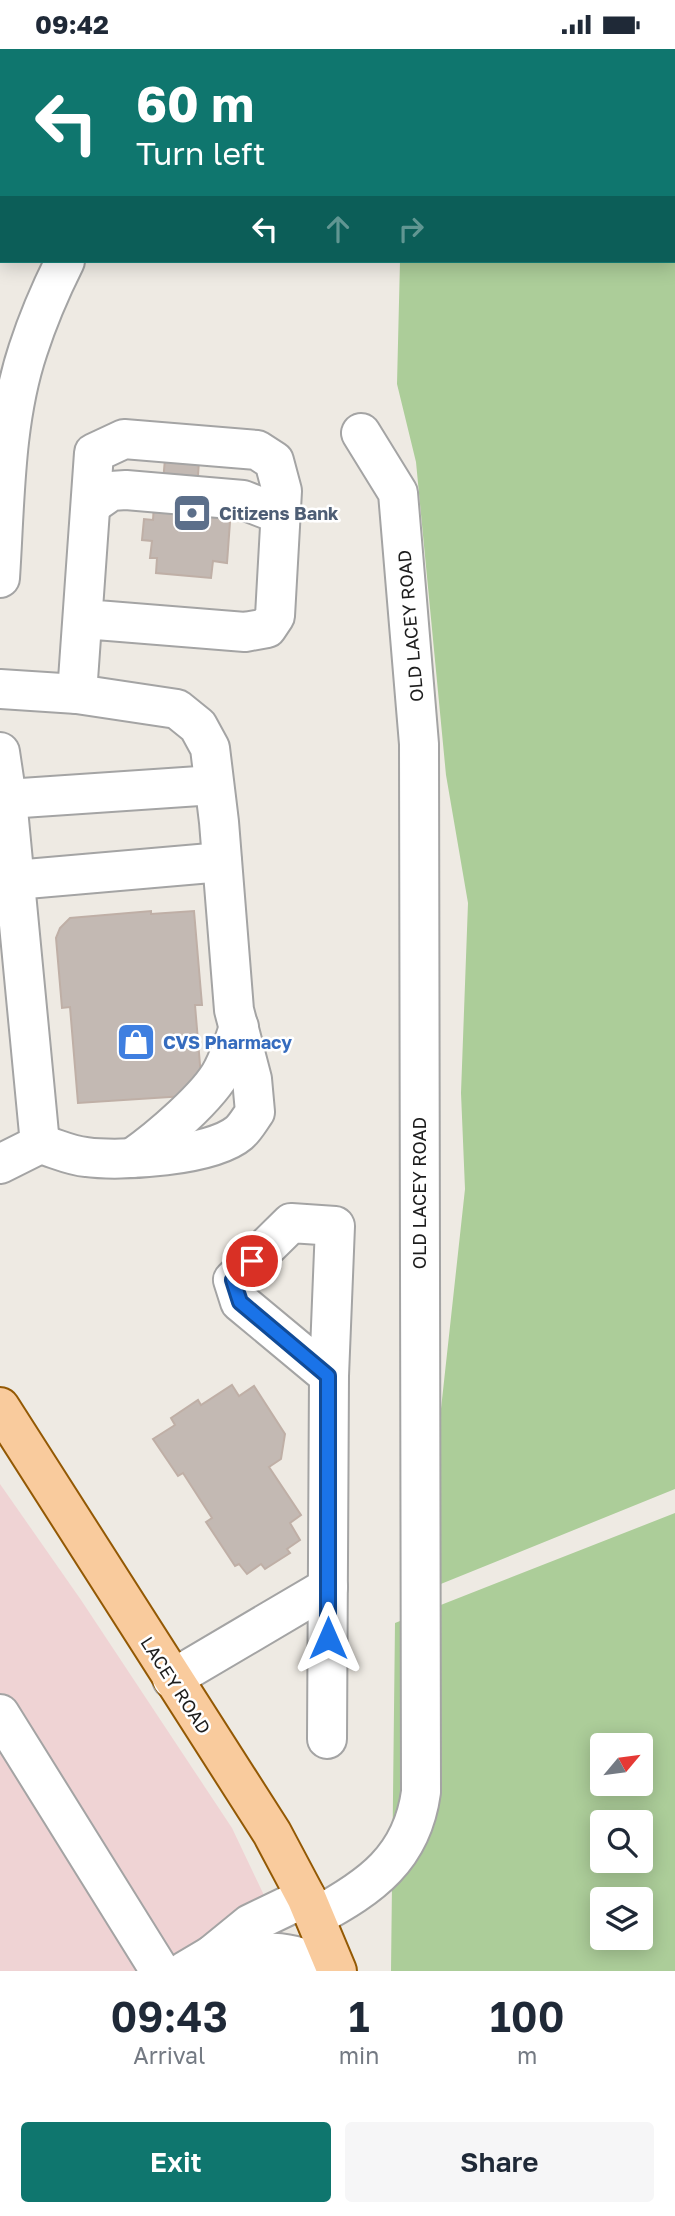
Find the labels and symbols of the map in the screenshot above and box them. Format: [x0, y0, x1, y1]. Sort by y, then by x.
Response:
bank icon: Citizens Bank [171, 492, 213, 534]
place label: Citizens Bank [219, 502, 339, 524]
street label: OLD LACEY ROAD [392, 549, 428, 703]
shop icon: CVS Pharmacy [115, 1021, 157, 1063]
place label: CVS Pharmacy [163, 1031, 292, 1053]
street label: OLD LACEY ROAD [408, 1117, 430, 1269]
pin [222, 1231, 282, 1291]
position arrow [291, 1601, 365, 1675]
street label: LACEY ROAD [136, 1632, 216, 1738]
north arrow [590, 1733, 653, 1795]

